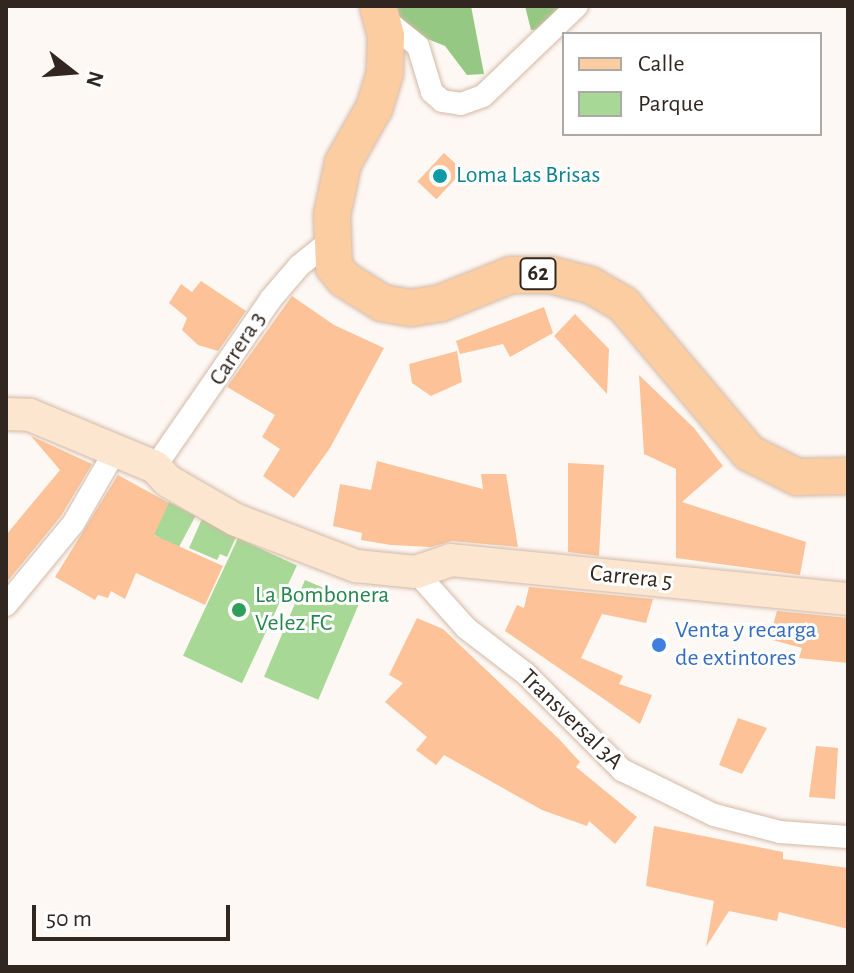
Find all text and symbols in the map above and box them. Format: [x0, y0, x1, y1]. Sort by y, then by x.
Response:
north arrow [32, 32, 112, 112]
legend [562, 32, 822, 136]
text: Calle [638, 52, 685, 76]
text: N [82, 68, 108, 90]
text: Parque [638, 92, 704, 116]
place label: Loma Las Brisas [456, 162, 600, 190]
marker: Loma Las Brisas [431, 167, 449, 185]
road number: 62 [518, 256, 558, 292]
street label: Carrera 3 [204, 307, 272, 391]
street label: Carrera 5 [588, 559, 674, 597]
place label: La Bombonera Velez FC [255, 582, 389, 638]
marker: La Bombonera Velez FC [230, 601, 248, 619]
place label: Venta y recarga de extintores [675, 617, 817, 673]
marker: Venta y recarga de extintores [650, 636, 668, 654]
street label: Transversal 3A [513, 664, 629, 776]
scale bar [36, 889, 234, 939]
text: 50 m [46, 907, 92, 931]

